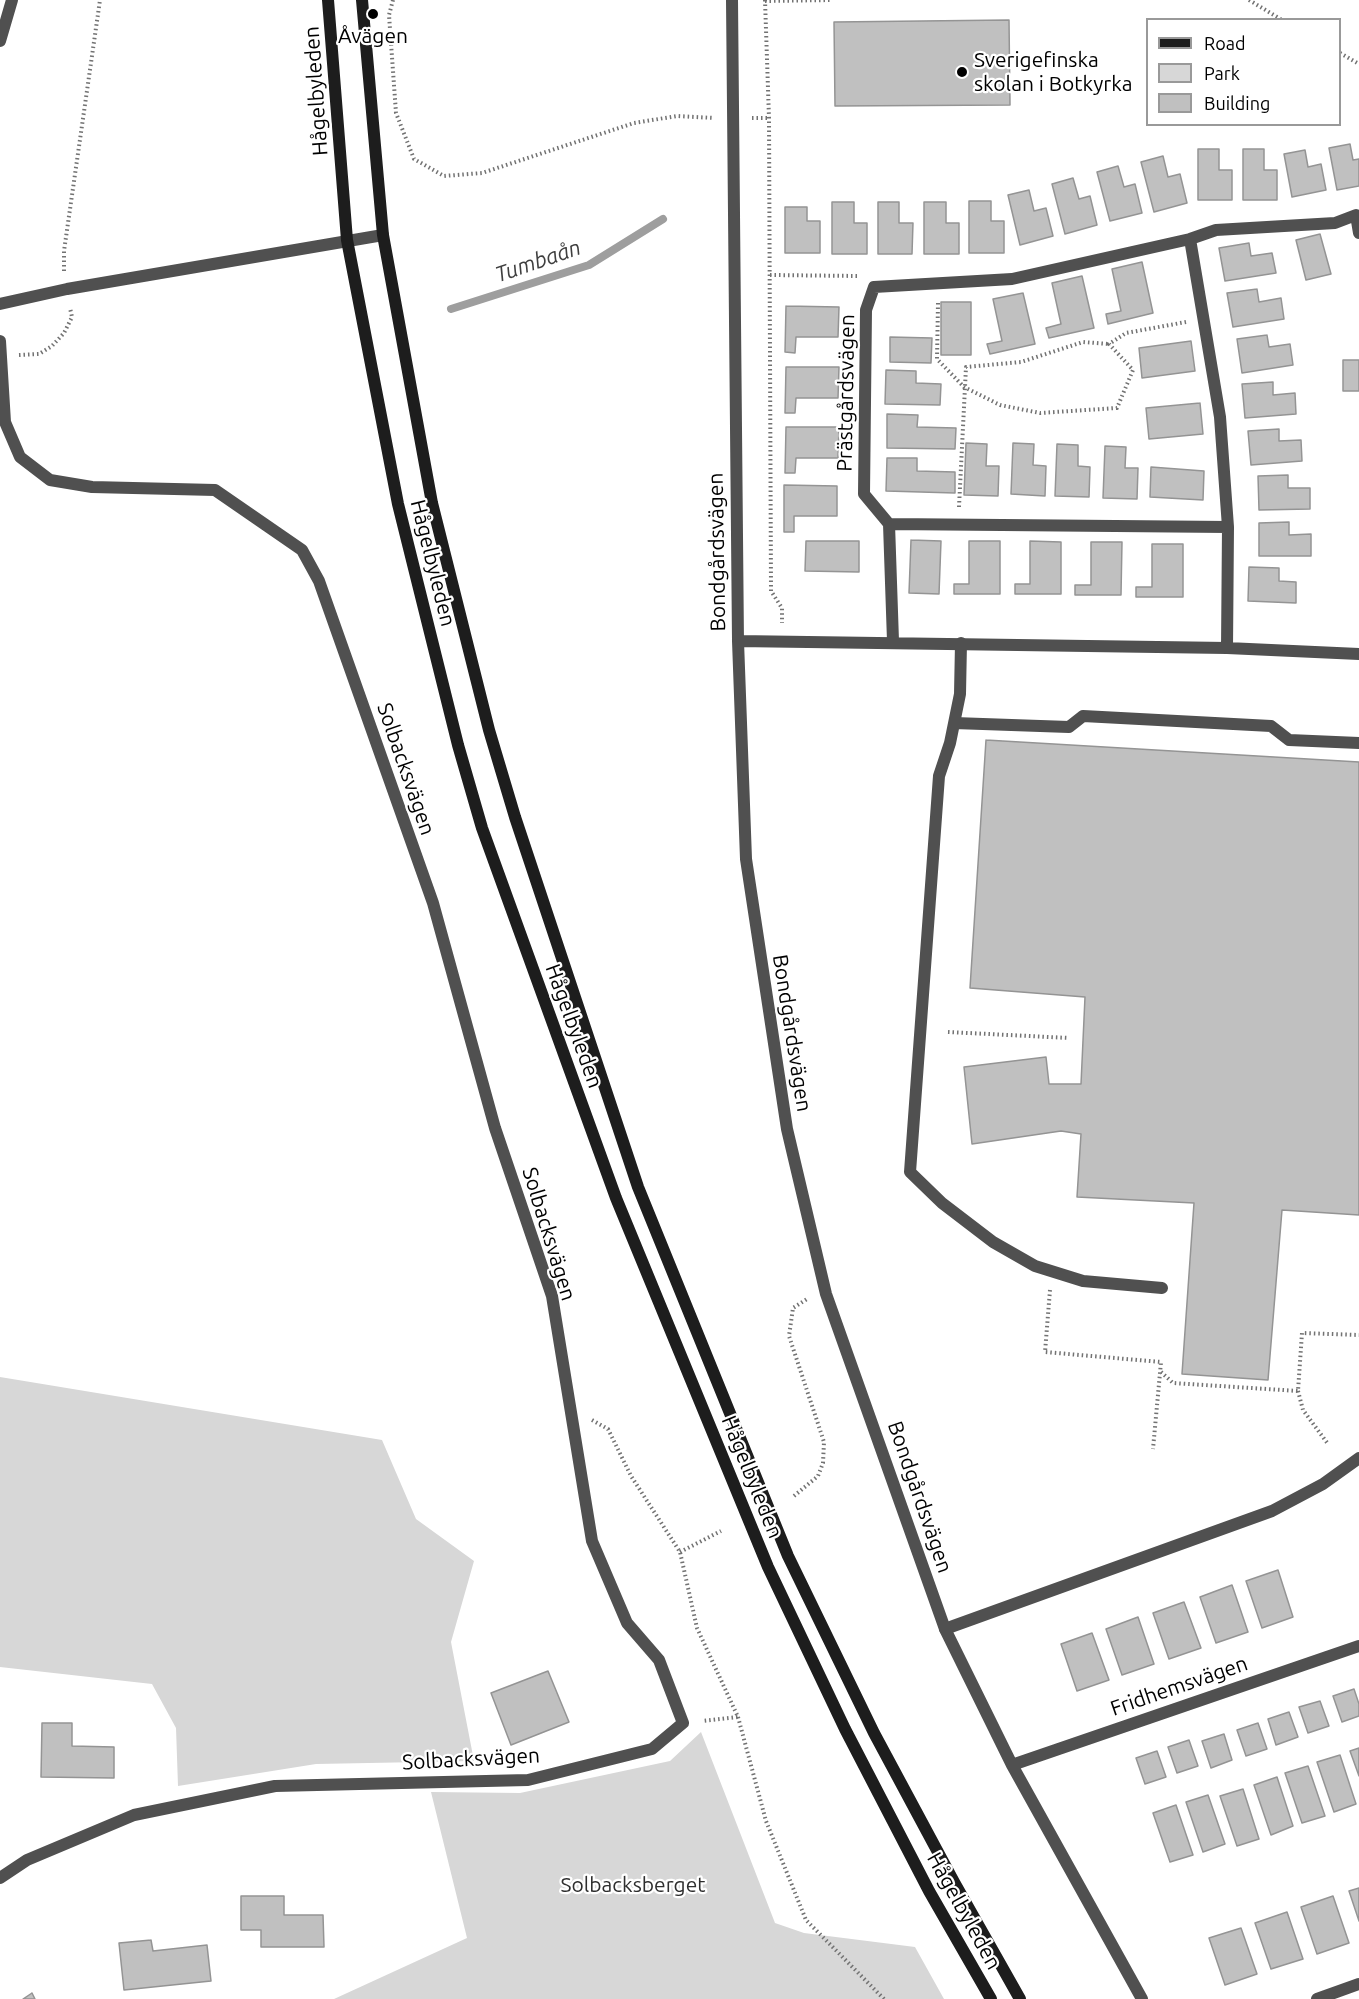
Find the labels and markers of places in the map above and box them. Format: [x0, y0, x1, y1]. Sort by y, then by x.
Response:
marker: Åvägen [366, 7, 380, 21]
place label: Åvägen [338, 23, 408, 49]
place label: Sverigefinska skolan i Botkyrka [974, 47, 1133, 97]
marker: Sverigefinska skolan i Botkyrka [955, 65, 969, 79]

